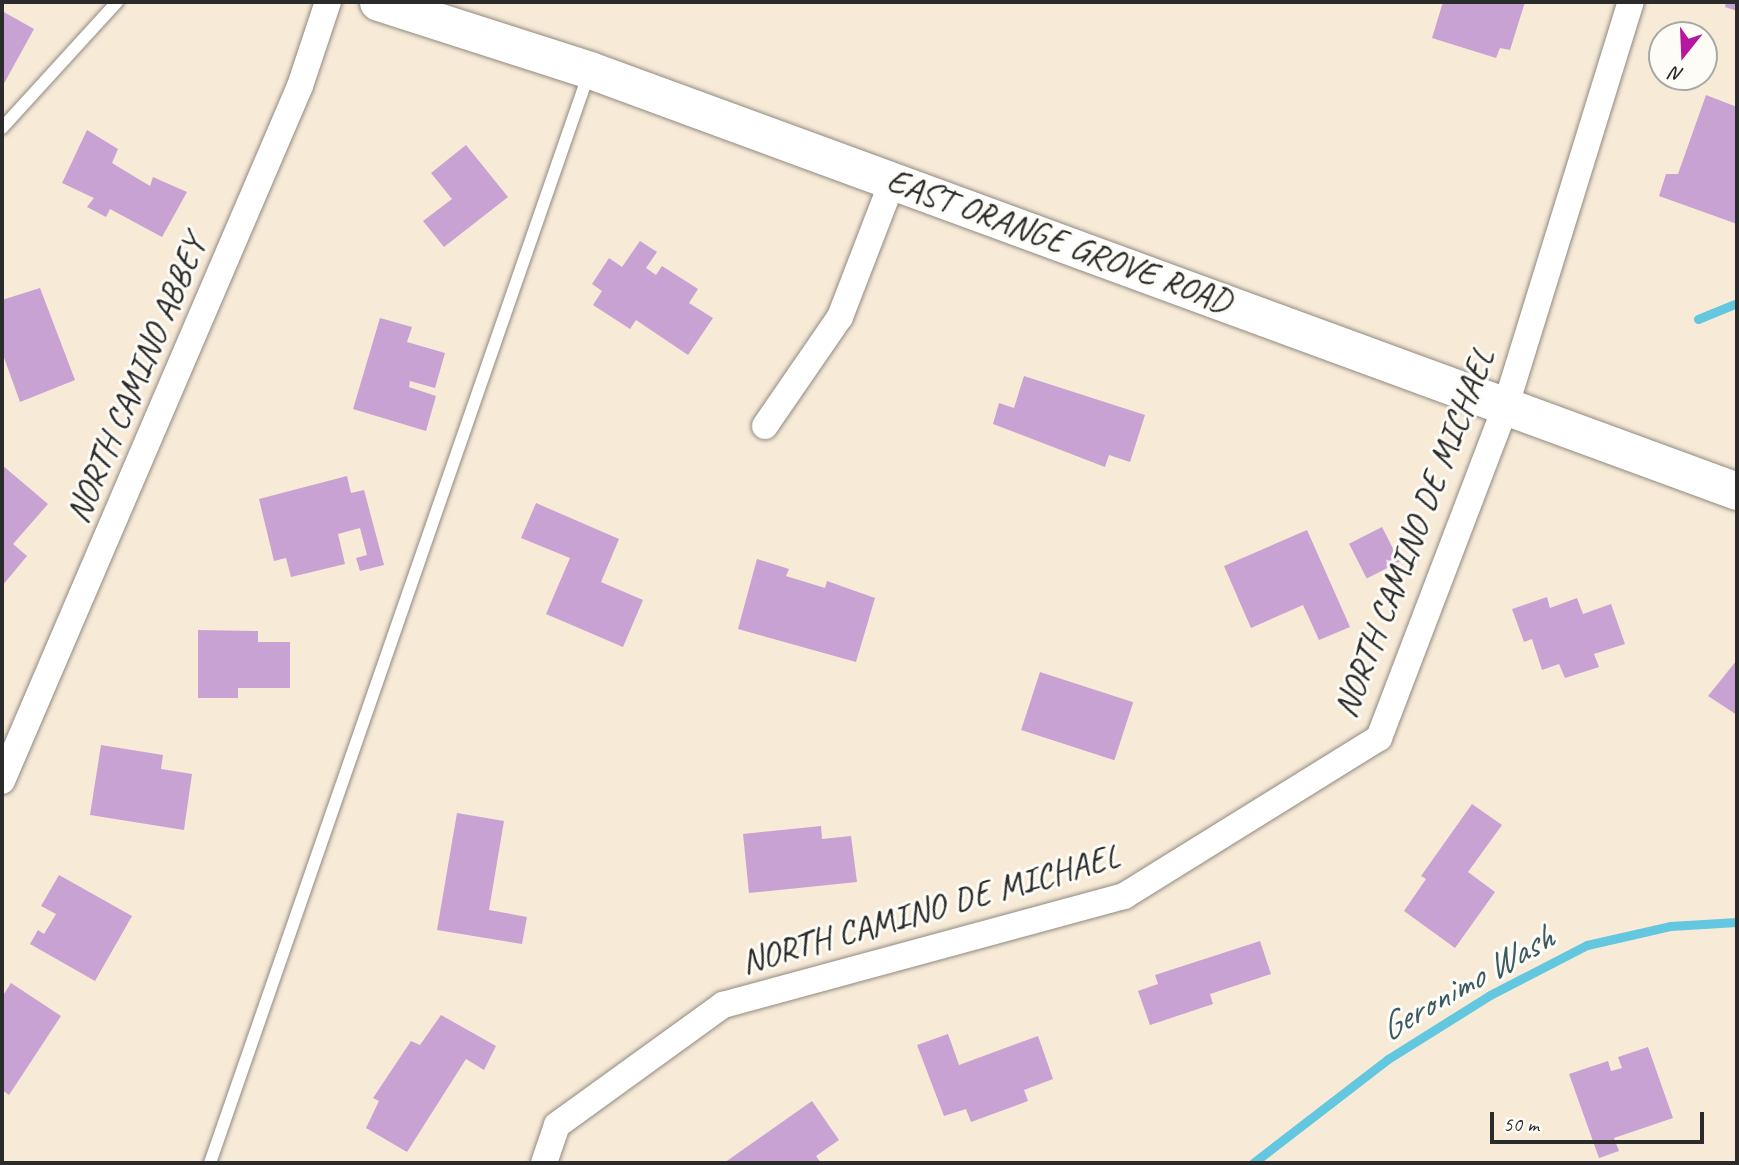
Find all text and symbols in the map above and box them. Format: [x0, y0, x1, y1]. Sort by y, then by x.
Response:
north arrow [1648, 21, 1718, 91]
text: N [1668, 61, 1686, 87]
street label: EAST ORANGE GROVE ROAD [880, 159, 1238, 323]
street label: NORTH CAMINO ABBEY [57, 229, 215, 529]
street label: NORTH CAMINO DE MICHAEL [1324, 343, 1504, 723]
street label: NORTH CAMINO DE MICHAEL [736, 835, 1124, 983]
water label: Geronimo Wash [1370, 915, 1562, 1051]
scale bar [1494, 1098, 1708, 1142]
text: 50 m [1503, 1111, 1539, 1137]

